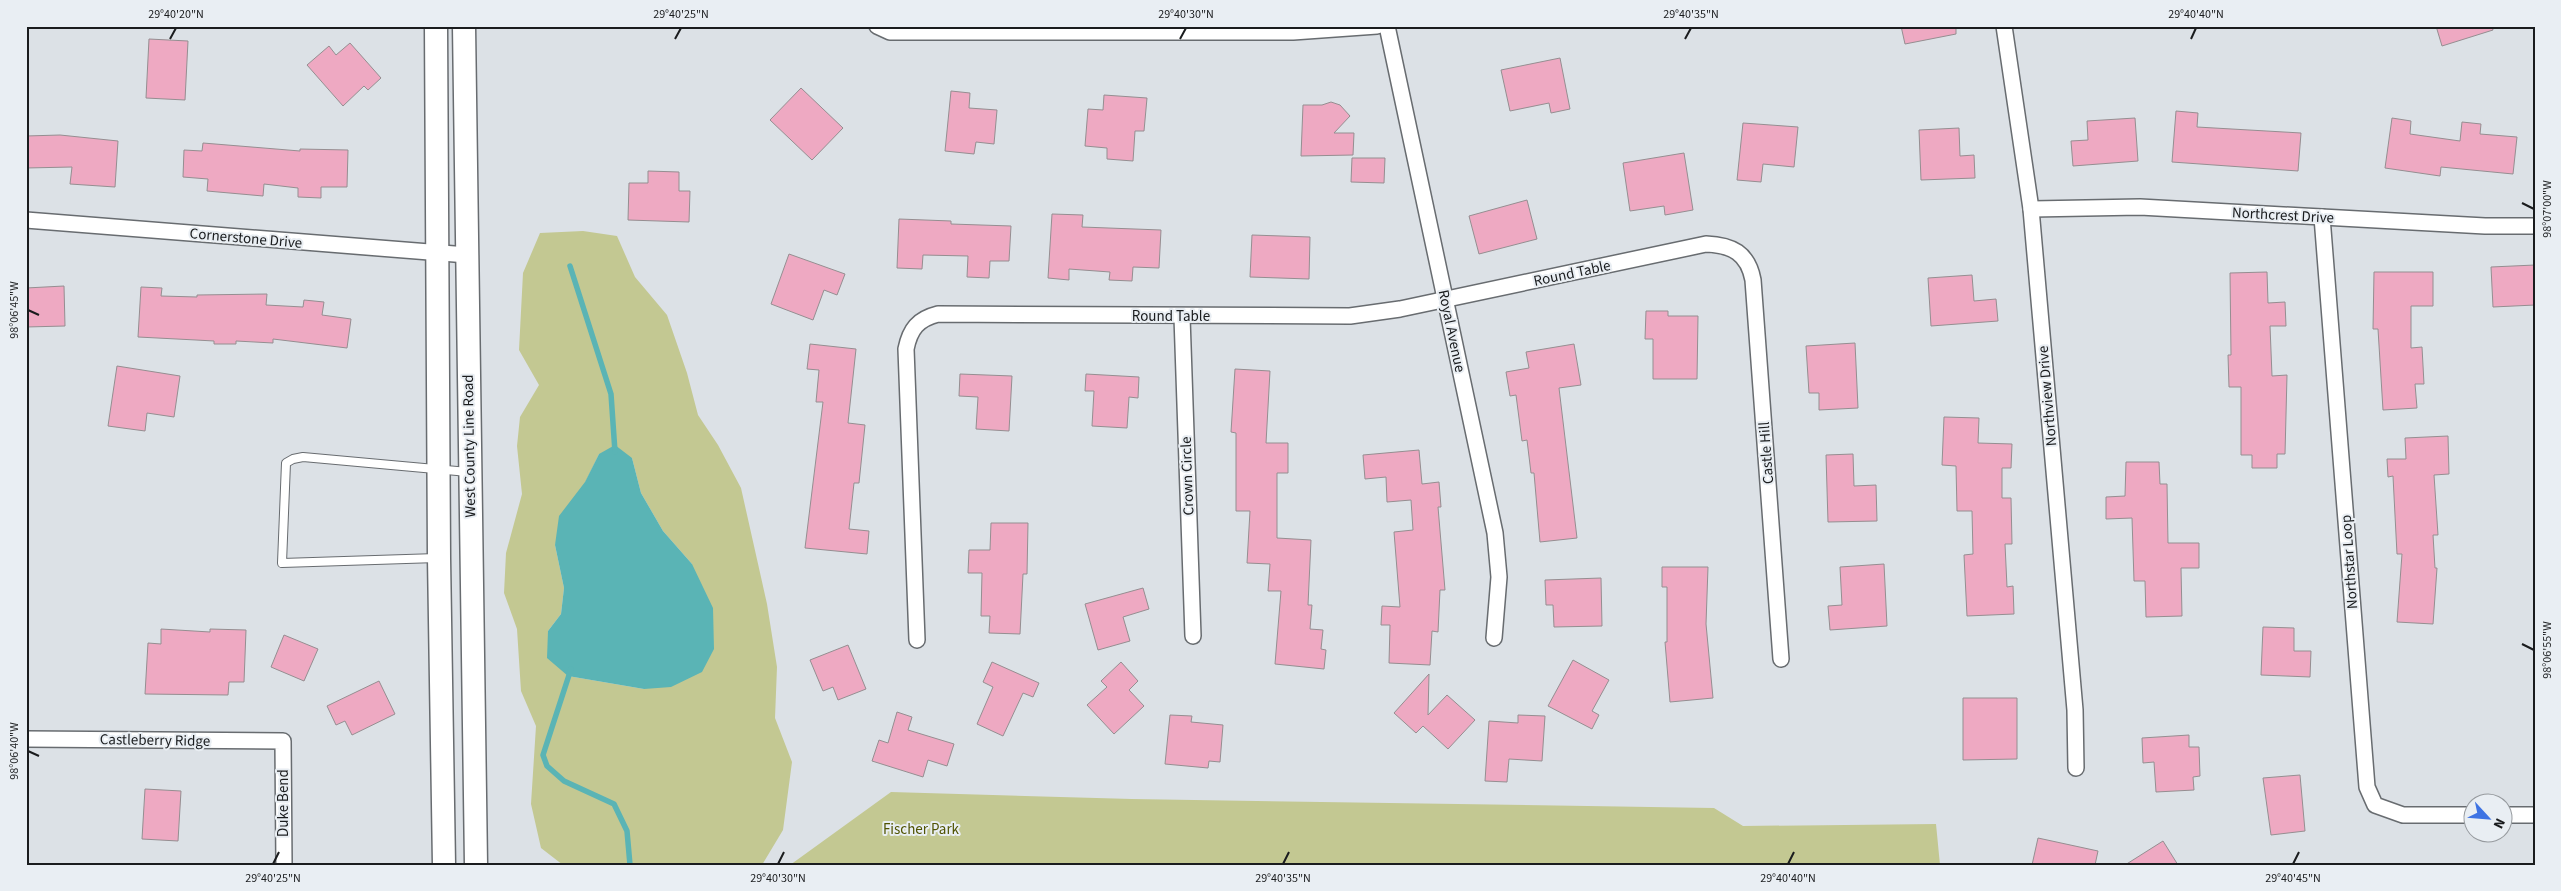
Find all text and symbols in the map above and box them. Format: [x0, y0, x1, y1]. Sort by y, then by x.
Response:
text: 29°40'20"N [148, 6, 204, 23]
text: 29°40'25"N [653, 6, 709, 23]
text: 29°40'30"N [1158, 6, 1214, 23]
text: 29°40'35"N [1663, 6, 1719, 23]
text: 29°40'40"N [2168, 6, 2224, 23]
text: 98°07'00"W [2539, 180, 2556, 238]
street label: Northcrest Drive [2231, 202, 2335, 229]
street label: Cornerstone Drive [189, 223, 303, 254]
street label: Round Table [1532, 255, 1613, 292]
text: 98°06'45"W [6, 281, 23, 339]
street label: Royal Avenue [1433, 288, 1470, 374]
street label: Round Table [1132, 306, 1210, 327]
street label: Northview Drive [2033, 345, 2062, 447]
street label: West County Line Road [458, 374, 481, 518]
street label: Castle Hill [1754, 421, 1779, 485]
street label: Crown Circle [1176, 436, 1199, 516]
street label: Northstar Loop [2336, 514, 2363, 610]
text: 98°06'55"W [2539, 621, 2556, 679]
text: 98°06'40"W [6, 722, 23, 780]
street label: Castleberry Ridge [100, 729, 210, 752]
street label: Duke Bend [273, 769, 294, 837]
north arrow [2464, 794, 2514, 844]
text: N [2488, 815, 2510, 832]
park label: Fischer Park [883, 819, 960, 840]
text: 29°40'25"N [245, 870, 301, 887]
text: 29°40'30"N [750, 870, 806, 887]
text: 29°40'35"N [1255, 870, 1311, 887]
text: 29°40'40"N [1760, 870, 1816, 887]
text: 29°40'45"N [2265, 870, 2321, 887]

